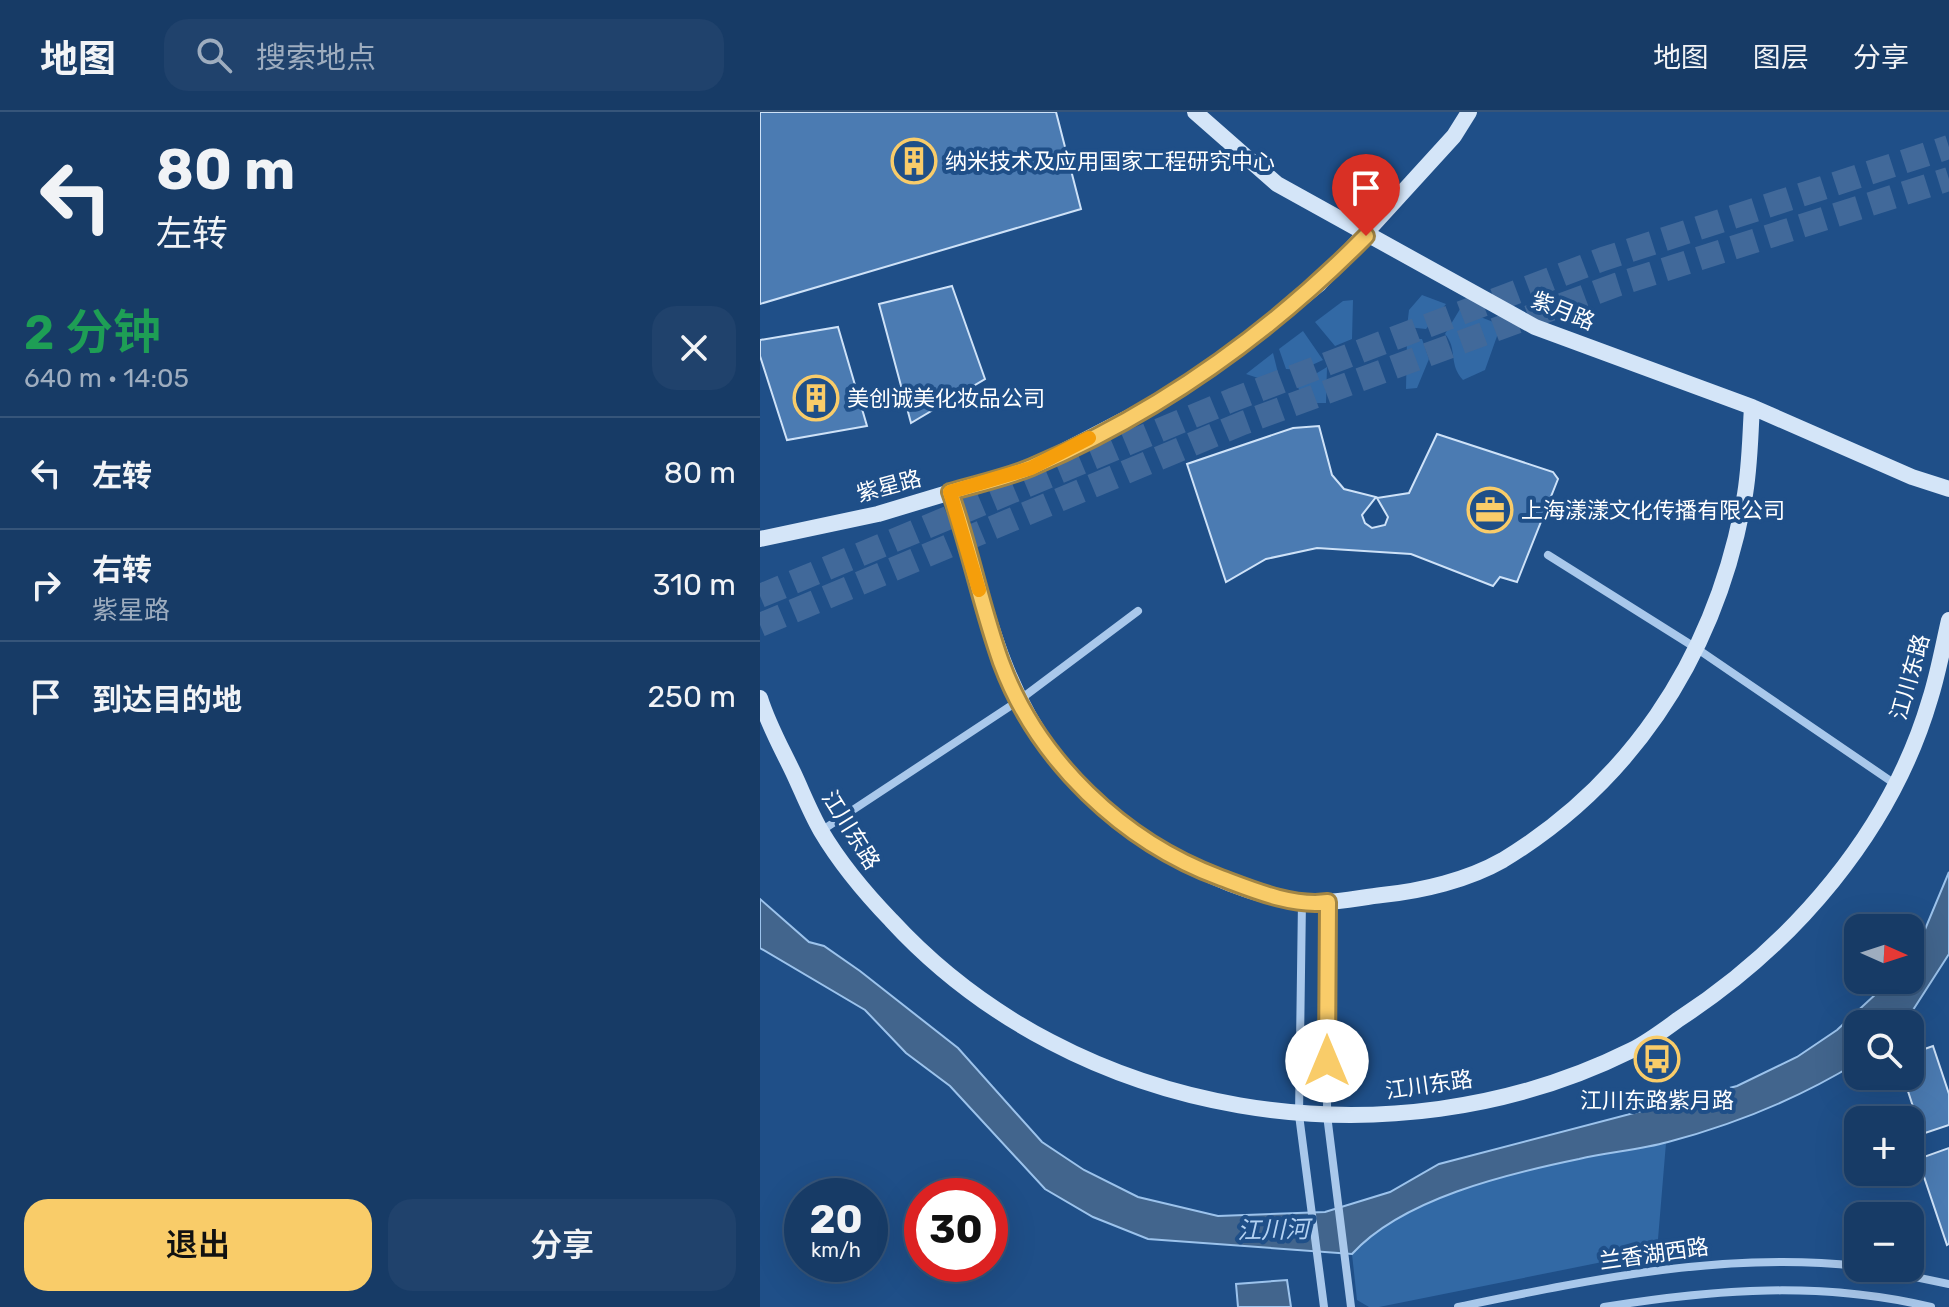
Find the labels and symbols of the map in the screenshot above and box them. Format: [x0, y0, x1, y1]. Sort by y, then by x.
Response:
building icon: 纳米技术及应用国家工程研究中心 [890, 137, 938, 185]
place label: 纳米技术及应用国家工程研究中心 [945, 148, 1275, 175]
pin [1332, 154, 1400, 236]
street label: 紫月路 [1527, 286, 1599, 336]
building icon: 美创诚美化妆品公司 [792, 374, 840, 422]
place label: 美创诚美化妆品公司 [847, 385, 1045, 412]
street label: 紫星路 [854, 464, 924, 508]
office icon: 上海漾漾文化传播有限公司 [1466, 486, 1514, 534]
place label: 上海漾漾文化传播有限公司 [1521, 497, 1785, 524]
street label: 江川东路 [1885, 631, 1935, 723]
street label: 江川东路 [816, 786, 886, 874]
north arrow [1844, 914, 1924, 994]
position arrow [1285, 1019, 1369, 1103]
bus stop icon: 江川东路紫月路 [1633, 1035, 1681, 1083]
street label: 江川东路 [1384, 1066, 1474, 1104]
place label: 江川东路紫月路 [1580, 1087, 1734, 1114]
speed limit sign: 30 [904, 1178, 1008, 1282]
water label: 江川河 [1237, 1215, 1313, 1245]
street label: 兰香湖西路 [1598, 1233, 1710, 1275]

